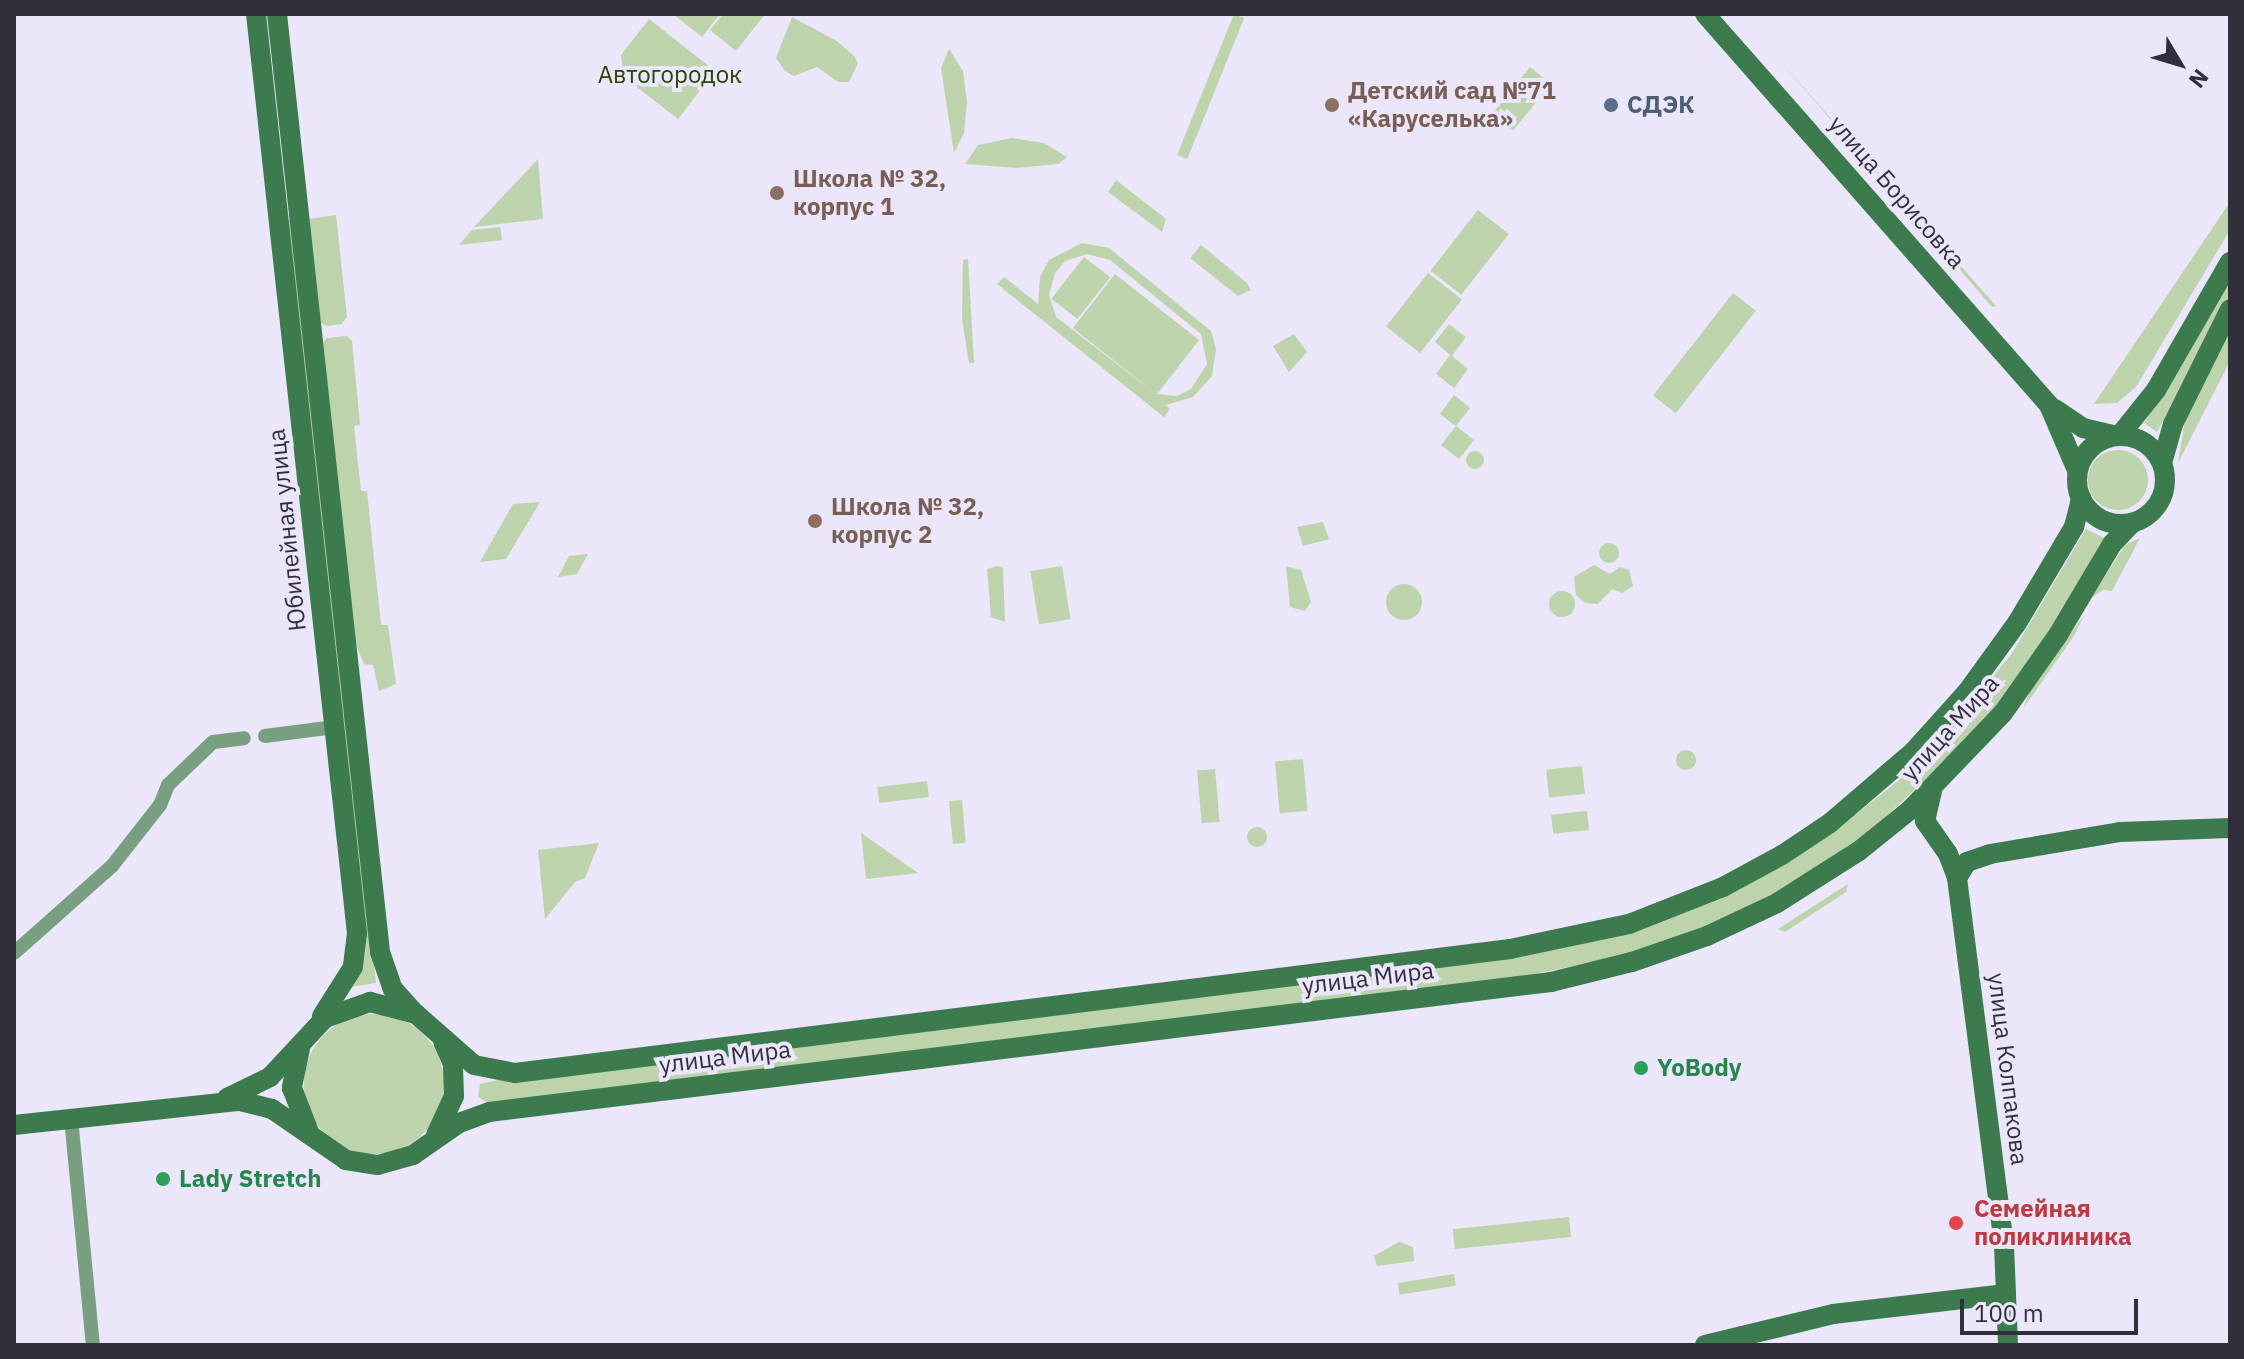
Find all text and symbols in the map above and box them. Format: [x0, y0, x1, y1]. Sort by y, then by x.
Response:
north arrow [2140, 24, 2220, 104]
park label: Автогородок [598, 61, 742, 89]
text: N [2183, 64, 2216, 94]
place label: Детский сад №71 «Каруселька» [1348, 77, 1556, 133]
place label: СДЭК [1627, 91, 1694, 119]
marker: Детский сад №71 «Каруселька» [1323, 96, 1341, 114]
marker: СДЭК [1602, 96, 1620, 114]
street label: улица Борисовка [1823, 110, 1971, 274]
place label: Школа № 32, корпус 1 [793, 165, 946, 221]
marker: Школа № 32, корпус 1 [768, 184, 786, 202]
street label: Юбилейная улица [262, 427, 312, 633]
place label: Школа № 32, корпус 2 [831, 493, 984, 549]
marker: Школа № 32, корпус 2 [806, 512, 824, 530]
street label: улица Мира [1895, 669, 2005, 787]
street label: улица Мира [1300, 956, 1436, 1000]
street label: улица Колпакова [1982, 971, 2034, 1167]
street label: улица Мира [657, 1035, 793, 1079]
place label: YoBody [1657, 1054, 1742, 1082]
marker: YoBody [1632, 1059, 1650, 1077]
place label: Lady Stretch [179, 1165, 321, 1193]
marker: Lady Stretch [154, 1170, 172, 1188]
place label: Семейная поликлиника [1974, 1195, 2132, 1251]
marker: Семейная поликлиника [1945, 1212, 1967, 1234]
scale bar [1964, 1283, 2142, 1333]
text: 100 m [1974, 1297, 2044, 1329]

